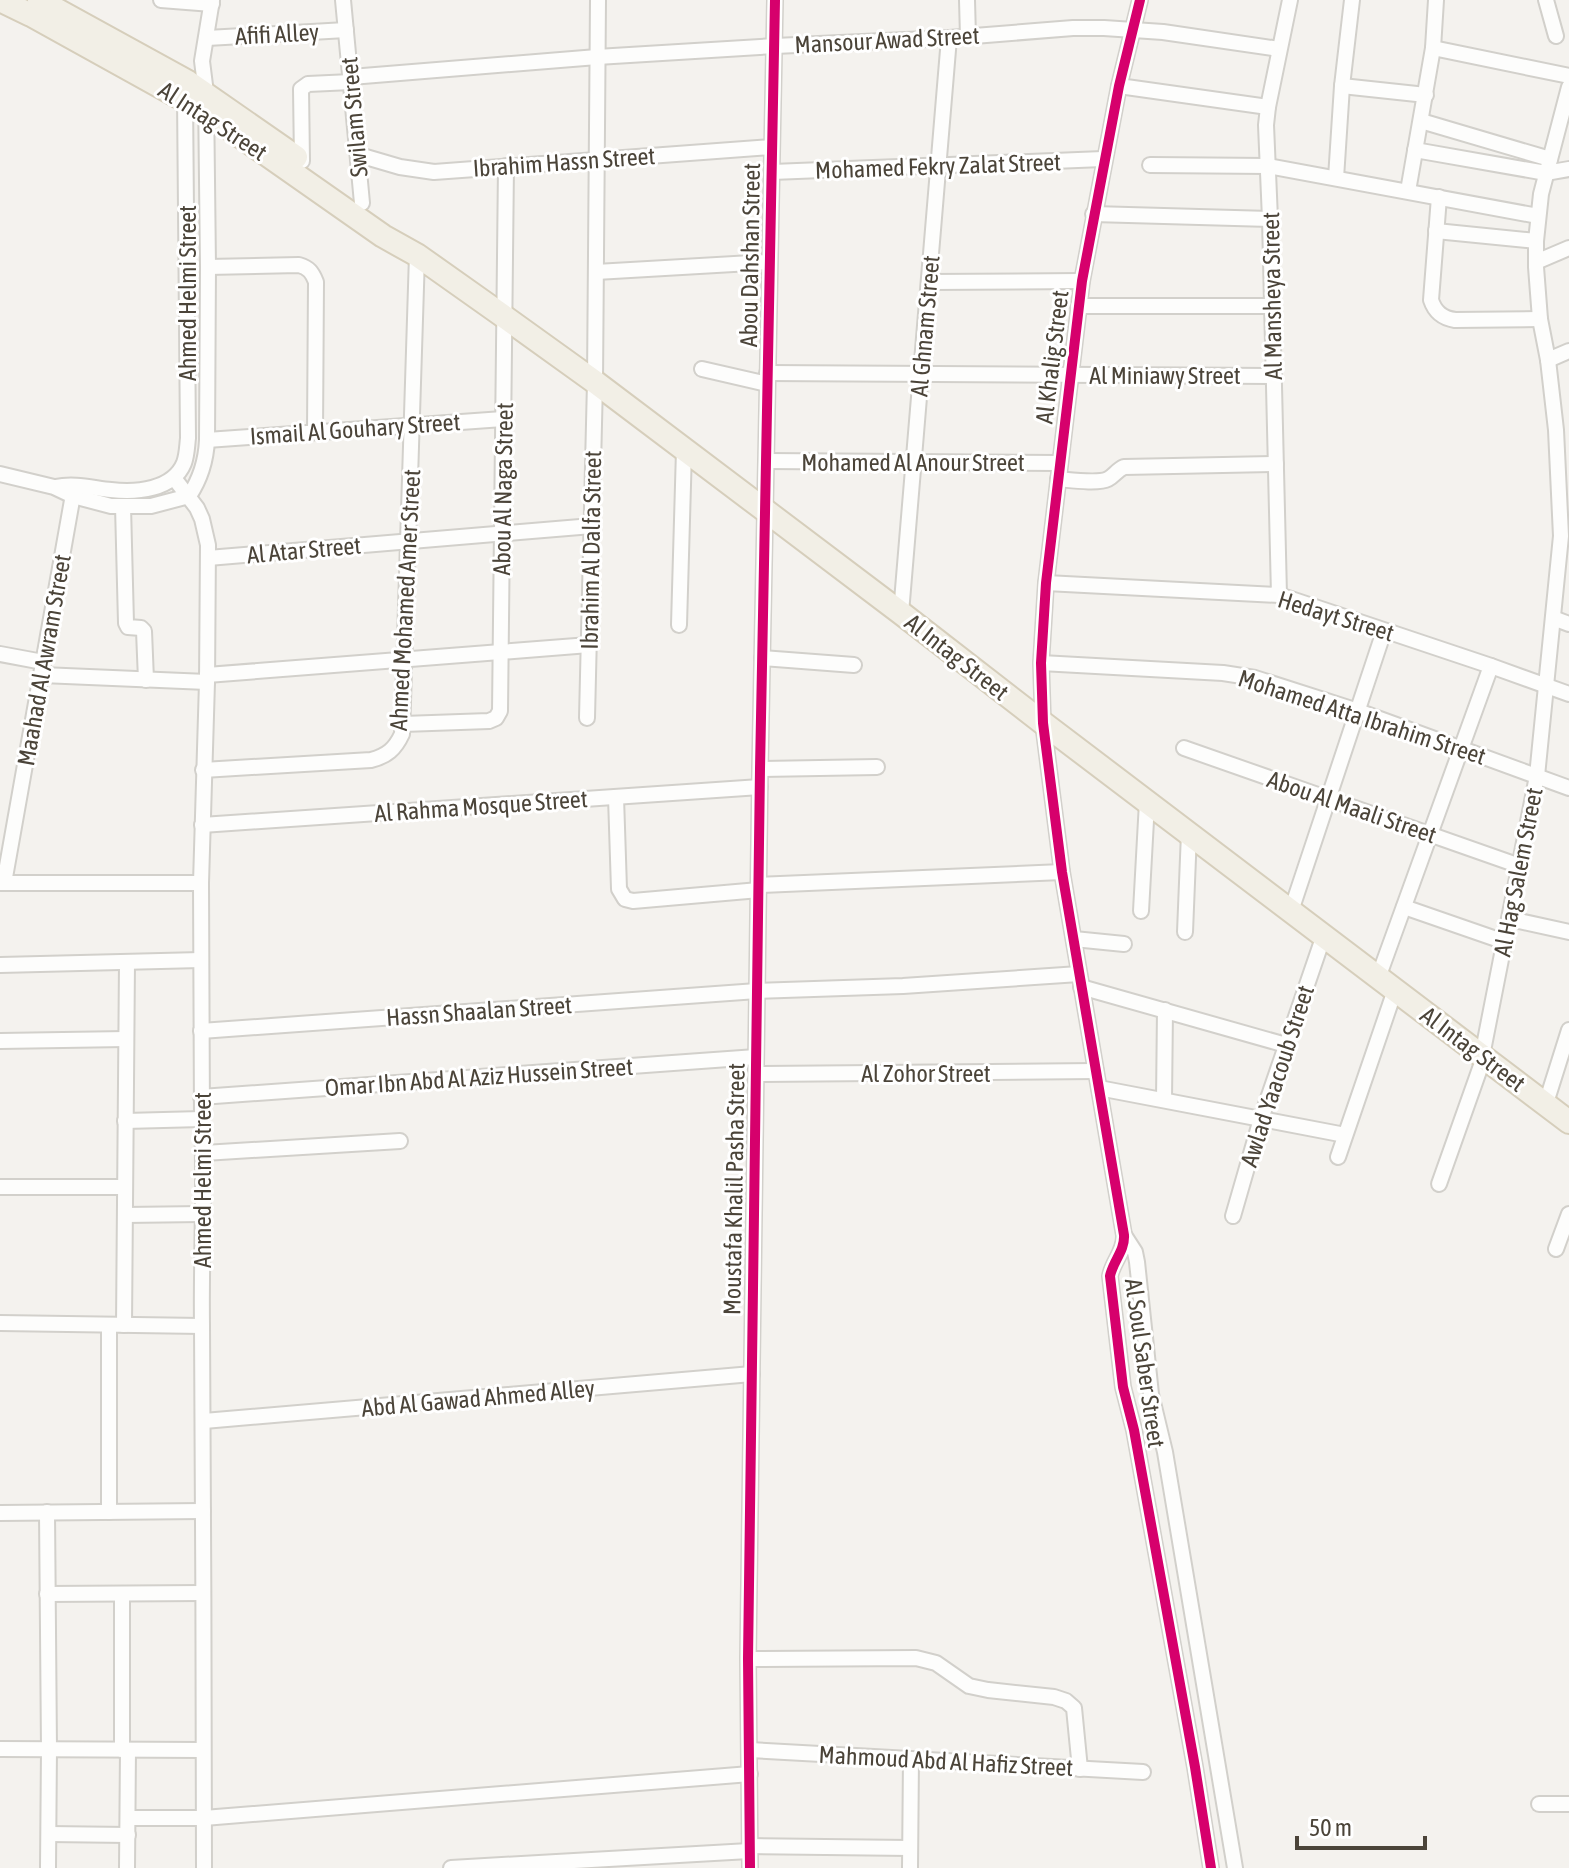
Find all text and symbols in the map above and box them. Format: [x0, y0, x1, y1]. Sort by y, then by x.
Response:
street label: Afifi Alley [234, 18, 320, 50]
street label: Mansour Awad Street [794, 22, 980, 58]
street label: Swilam Street [335, 56, 373, 178]
street label: Al Intag Street [154, 76, 272, 166]
street label: Ibrahim Hassn Street [472, 142, 656, 182]
street label: Mohamed Fekry Zalat Street [815, 148, 1062, 184]
street label: Abou Dahshan Street [735, 163, 765, 347]
street label: Ahmed Helmi Street [174, 205, 201, 381]
street label: Al Mansheya Street [1257, 212, 1287, 380]
street label: Al Ghnam Street [905, 254, 945, 398]
street label: Al Khalig Street [1030, 289, 1074, 425]
street label: Al Miniawy Street [1089, 362, 1241, 389]
street label: Abou Al Naga Street [488, 402, 518, 576]
street label: Ismail Al Gouhary Street [249, 408, 461, 450]
street label: Mohamed Al Anour Street [801, 449, 1025, 476]
street label: Ibrahim Al Dalfa Street [576, 450, 606, 650]
street label: Ahmed Mohamed Amer Street [385, 468, 425, 732]
street label: Al Atar Street [246, 532, 362, 568]
street label: Maahad Al Awram Street [12, 552, 76, 768]
street label: Hedayt Street [1275, 586, 1397, 646]
street label: Al Intag Street [900, 608, 1014, 706]
street label: Mohamed Atta Ibrahim Street [1235, 664, 1489, 770]
street label: Abou Al Maali Street [1264, 765, 1440, 849]
street label: Al Rahma Mosque Street [374, 785, 589, 827]
street label: Al Hag Salem Street [1488, 785, 1548, 959]
street label: Awlad Yaacoub Street [1235, 982, 1319, 1170]
street label: Hassn Shaalan Street [385, 991, 573, 1031]
street label: Al Intag Street [1416, 1001, 1531, 1097]
street label: Omar Ibn Abd Al Aziz Hussein Street [324, 1053, 634, 1101]
street label: Al Zohor Street [861, 1060, 991, 1087]
street label: Moustafa Khalil Pasha Street [718, 1063, 750, 1315]
street label: Ahmed Helmi Street [189, 1092, 216, 1268]
street label: Al Soul Saber Street [1120, 1277, 1170, 1449]
street label: Abd Al Gawad Ahmed Alley [360, 1374, 596, 1422]
street label: Mahmoud Abd Al Hafiz Street [818, 1741, 1074, 1781]
scale bar [1297, 1800, 1425, 1850]
text: 50 m [1309, 1814, 1352, 1841]

